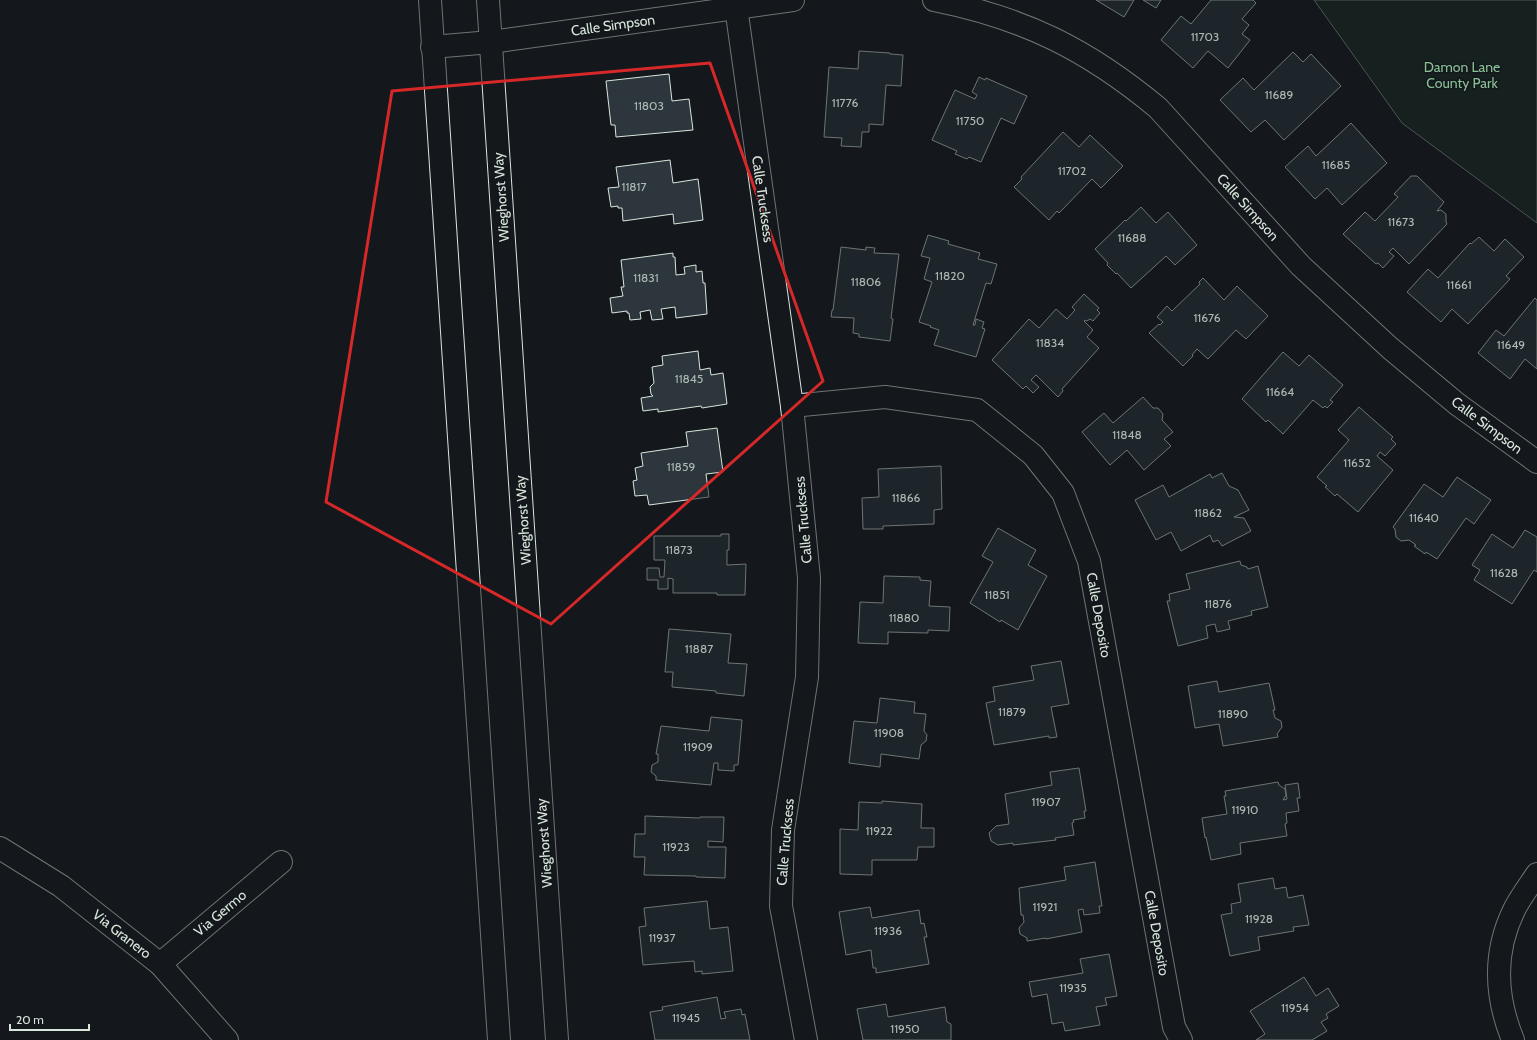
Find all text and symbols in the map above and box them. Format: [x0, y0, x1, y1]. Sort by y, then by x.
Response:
street label: Calle Simpson [570, 10, 656, 40]
house number: 11703 [1191, 29, 1219, 44]
park label: Damon Lane County Park [1424, 58, 1500, 92]
house number: 11689 [1265, 87, 1294, 102]
house number: 11776 [832, 95, 858, 110]
house number: 11803 [634, 98, 664, 113]
house number: 11750 [956, 113, 984, 128]
street label: Wieghorst Way [489, 152, 513, 242]
street label: Calle Trucksess [748, 154, 778, 244]
house number: 11685 [1322, 157, 1350, 172]
house number: 11702 [1058, 163, 1086, 178]
street label: Calle Simpson [1213, 170, 1283, 245]
house number: 11817 [621, 179, 647, 194]
house number: 11673 [1387, 214, 1415, 229]
house number: 11688 [1117, 230, 1147, 245]
house number: 11820 [935, 268, 965, 283]
house number: 11831 [633, 270, 659, 285]
house number: 11806 [851, 274, 881, 289]
house number: 11661 [1446, 277, 1472, 292]
house number: 11676 [1193, 310, 1221, 325]
house number: 11834 [1036, 335, 1064, 350]
house number: 11649 [1497, 337, 1525, 352]
house number: 11845 [675, 371, 703, 386]
house number: 11664 [1266, 384, 1294, 399]
street label: Calle Simpson [1448, 392, 1526, 458]
house number: 11848 [1112, 427, 1142, 442]
house number: 11652 [1343, 455, 1371, 470]
house number: 11859 [667, 459, 695, 474]
street label: Wieghorst Way [511, 475, 535, 565]
street label: Calle Trucksess [790, 475, 816, 564]
house number: 11866 [892, 490, 921, 505]
house number: 11862 [1194, 505, 1222, 520]
house number: 11640 [1409, 510, 1439, 525]
house number: 11873 [665, 542, 693, 557]
house number: 11628 [1490, 565, 1518, 580]
street label: Calle Deposito [1083, 571, 1115, 659]
house number: 11851 [984, 587, 1010, 602]
house number: 11876 [1204, 596, 1232, 611]
house number: 11880 [889, 610, 919, 625]
house number: 11887 [685, 641, 713, 656]
house number: 11879 [998, 704, 1026, 719]
house number: 11890 [1218, 706, 1248, 721]
house number: 11908 [874, 725, 904, 740]
house number: 11909 [683, 739, 713, 754]
house number: 11907 [1032, 794, 1060, 809]
street label: Calle Trucksess [772, 797, 798, 886]
street label: Wieghorst Way [532, 798, 556, 888]
house number: 11910 [1232, 802, 1258, 817]
house number: 11922 [865, 823, 893, 838]
house number: 11923 [662, 839, 690, 854]
street label: Via Germo [190, 886, 250, 940]
street label: Calle Deposito [1141, 889, 1173, 977]
house number: 11921 [1033, 899, 1057, 914]
street label: Via Granero [89, 906, 155, 963]
house number: 11928 [1245, 911, 1273, 926]
house number: 11936 [874, 923, 902, 938]
house number: 11937 [648, 930, 676, 945]
house number: 11935 [1059, 980, 1087, 995]
house number: 11954 [1281, 1000, 1309, 1015]
scale bar [10, 1006, 89, 1032]
house number: 11945 [672, 1010, 700, 1025]
text: 20 m [16, 1012, 44, 1027]
house number: 11950 [890, 1021, 920, 1036]

